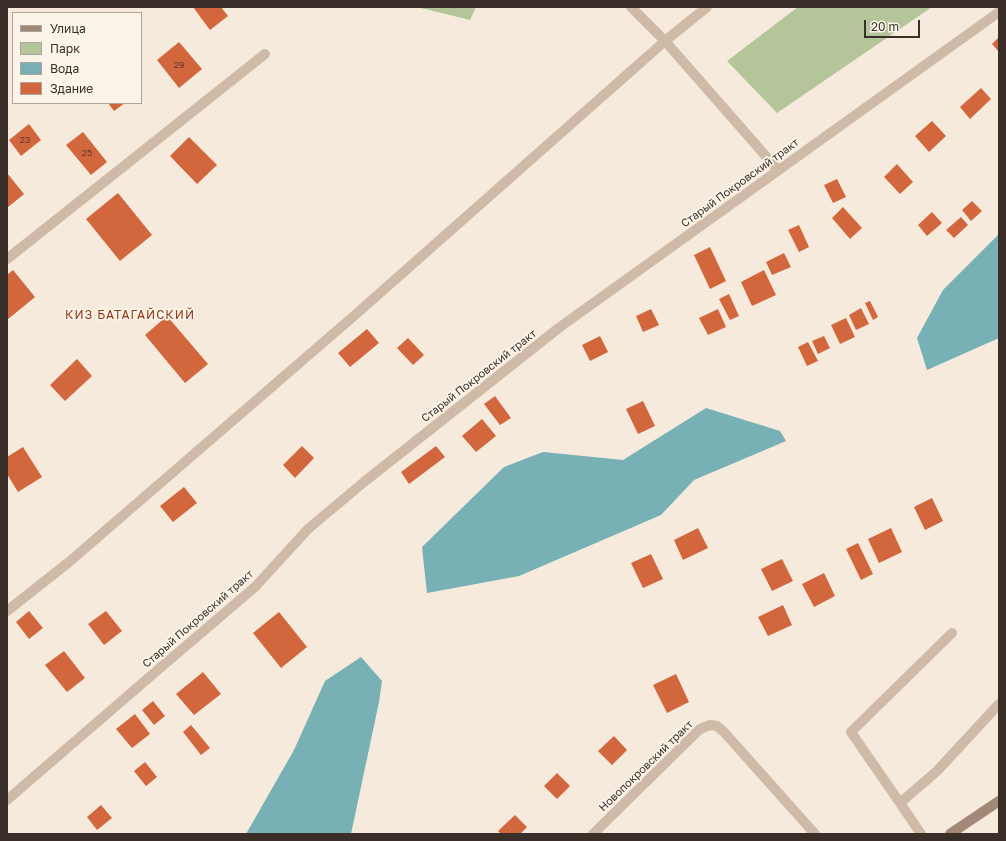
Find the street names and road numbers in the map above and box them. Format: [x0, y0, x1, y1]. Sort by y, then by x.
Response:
street label: Старый Покровский тракт [678, 136, 802, 230]
street label: Старый Покровский тракт [419, 327, 539, 425]
street label: Старый Покровский тракт [140, 567, 256, 671]
street label: Новопокровский тракт [596, 718, 696, 814]

